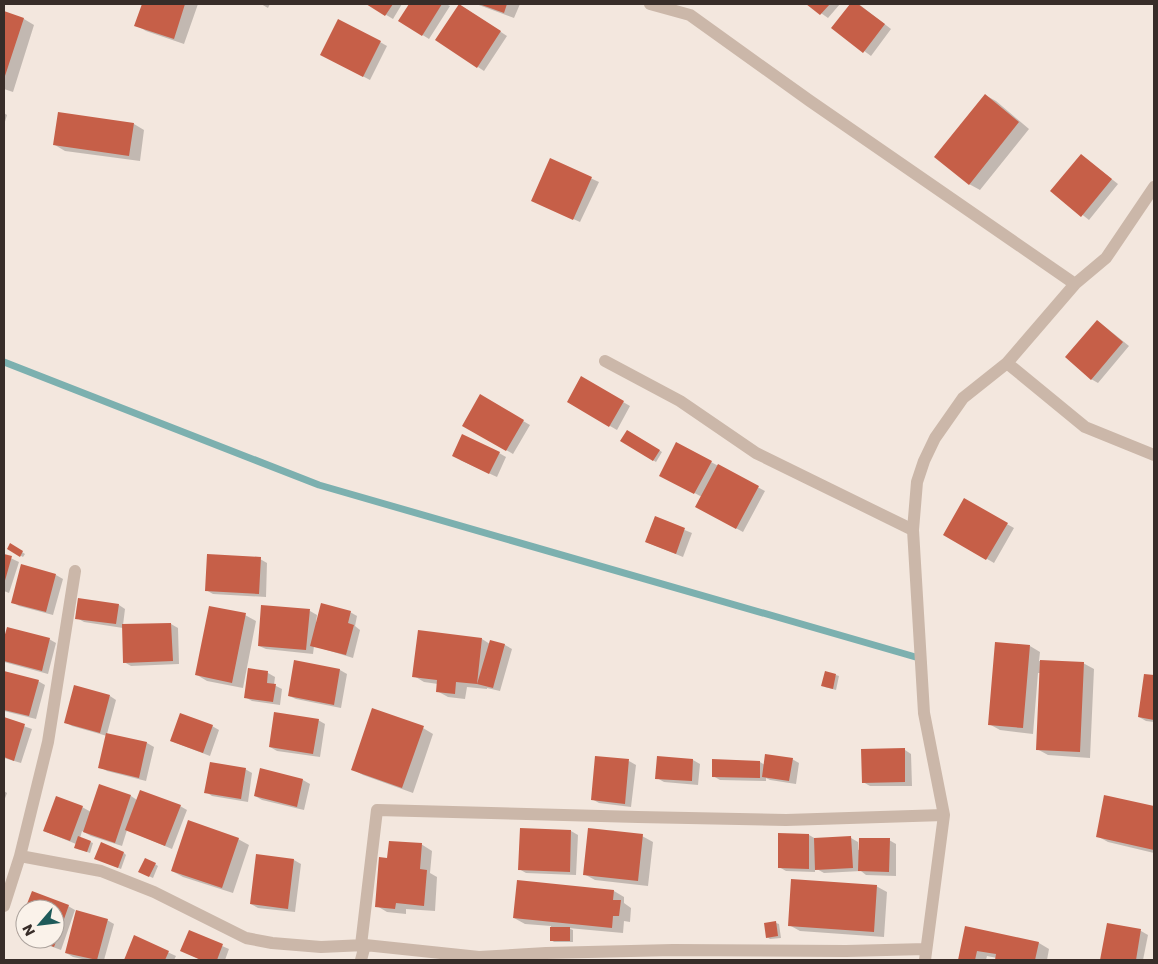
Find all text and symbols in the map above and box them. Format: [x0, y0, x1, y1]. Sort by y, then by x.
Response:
north arrow [15, 899, 65, 949]
text: N [17, 921, 40, 939]

